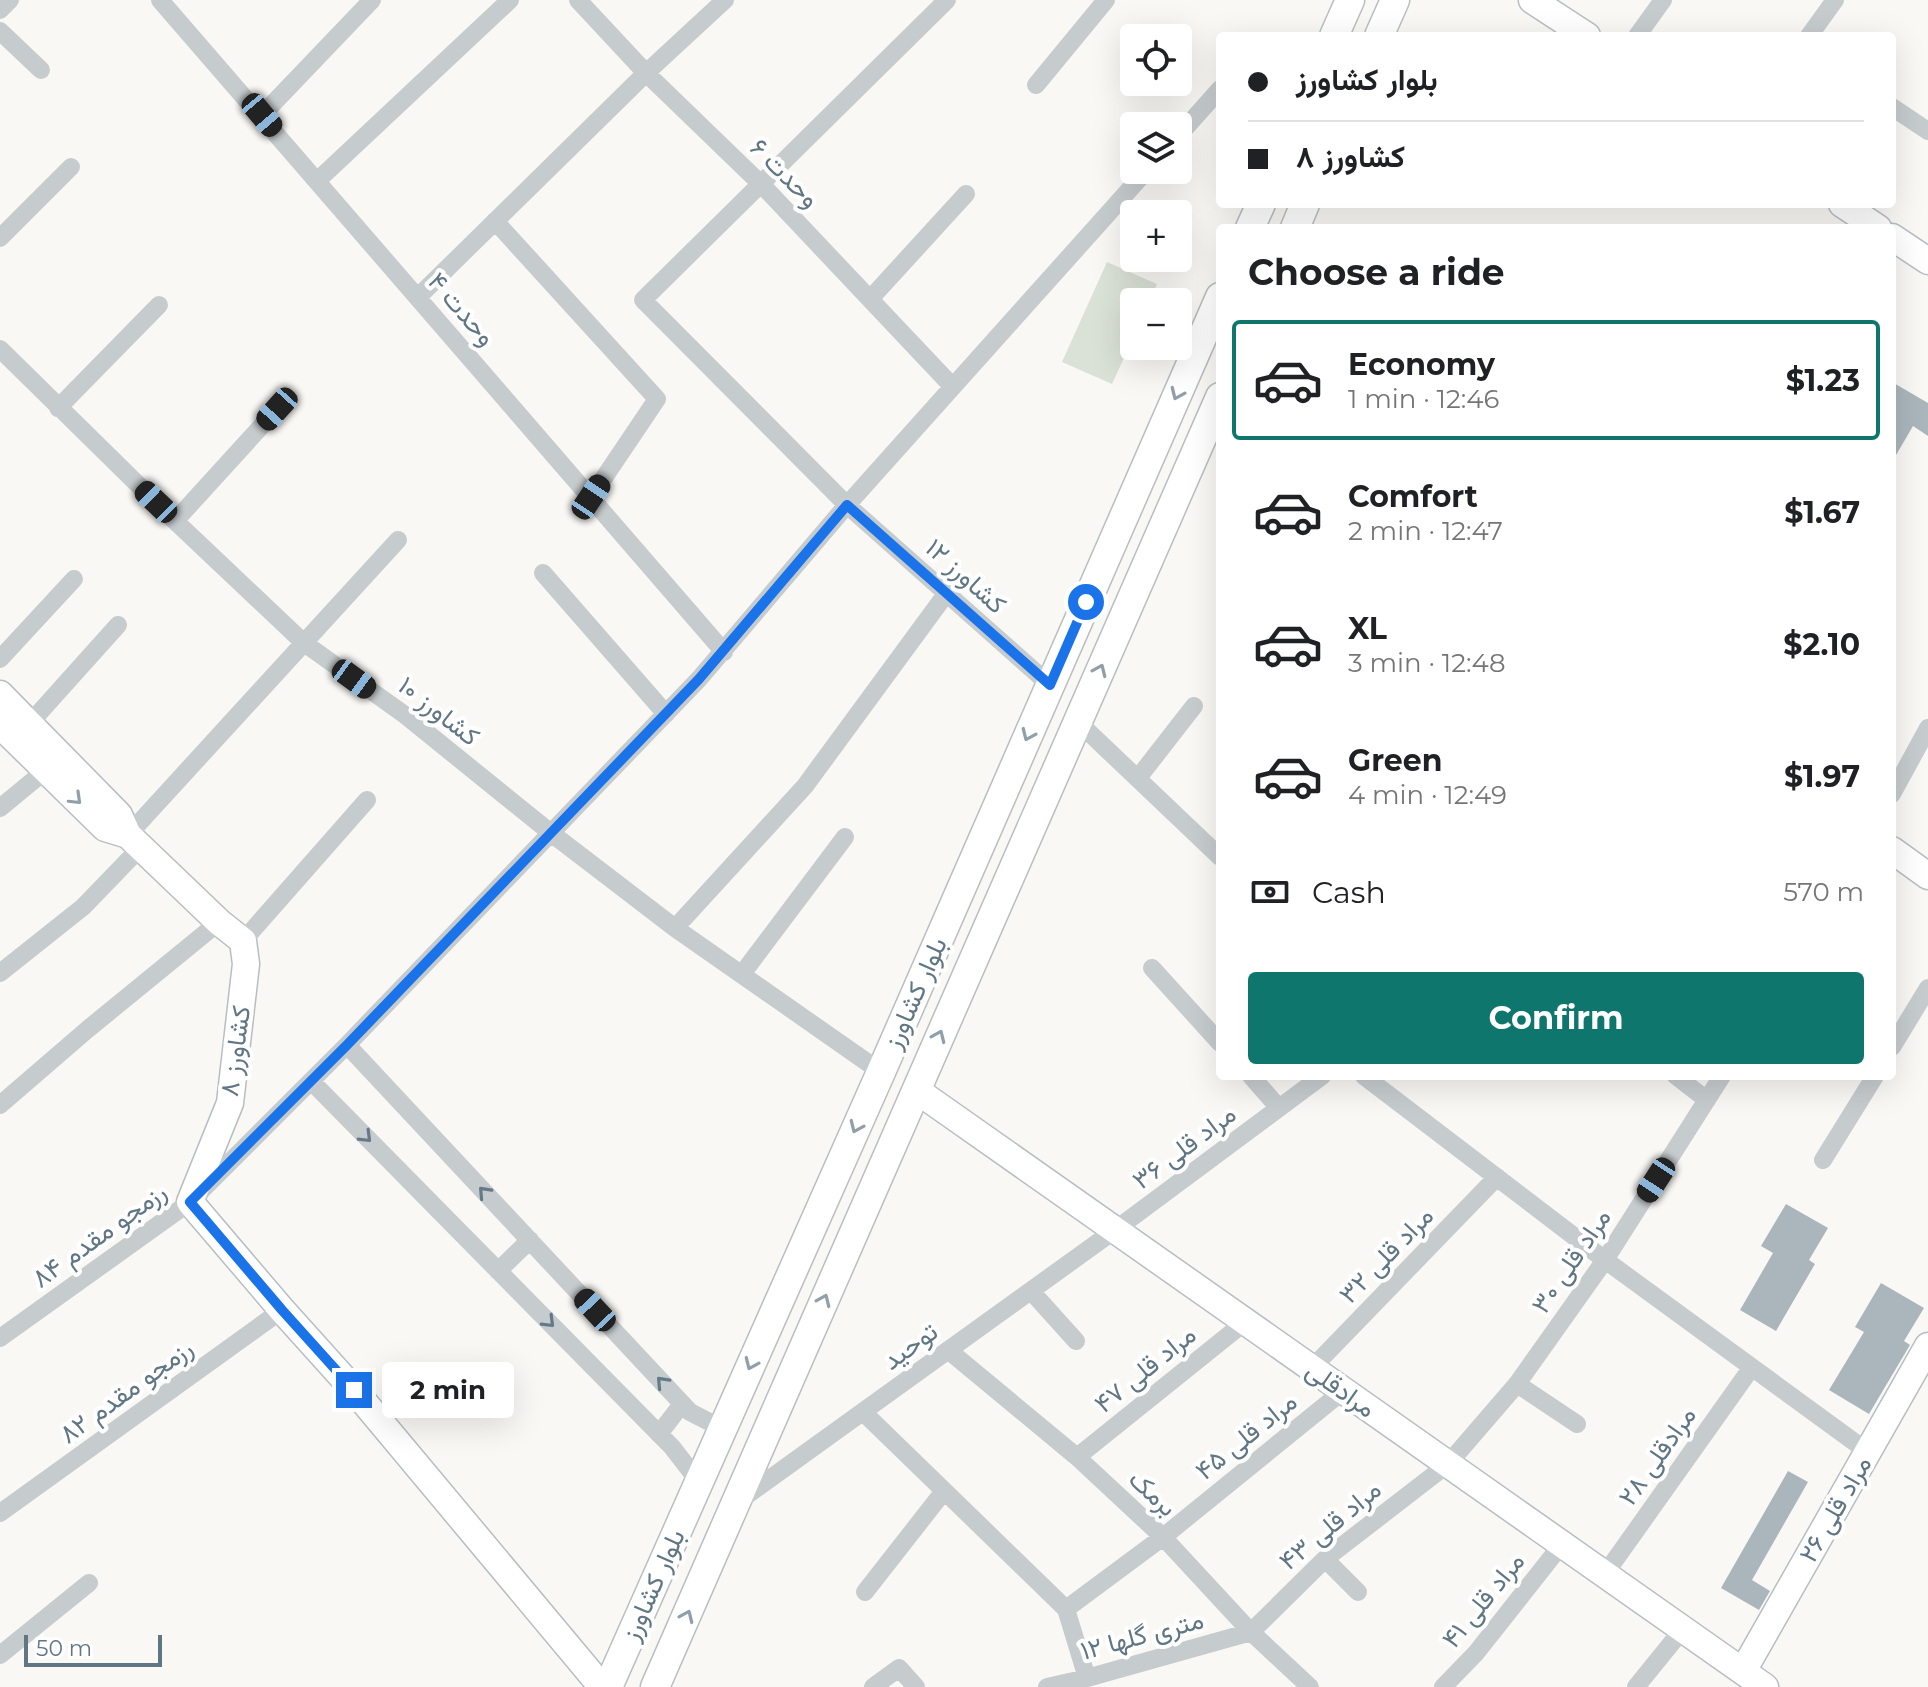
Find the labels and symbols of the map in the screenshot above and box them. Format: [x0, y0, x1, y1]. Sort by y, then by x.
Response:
car [237, 89, 287, 141]
street label: وحدت ۶ [744, 132, 826, 214]
street label: وحدت ۴ [421, 266, 503, 352]
car [252, 383, 302, 435]
one-way arrow [1171, 386, 1187, 400]
car [568, 470, 614, 524]
car [130, 477, 182, 527]
street label: کشاورز ۱۲ [919, 532, 1013, 620]
route start [1068, 584, 1104, 620]
car [328, 655, 380, 703]
one-way arrow [1090, 664, 1106, 678]
street label: کشاورز ۱۰ [392, 669, 486, 753]
one-way arrow [1022, 727, 1038, 741]
one-way arrow [67, 790, 81, 805]
street label: بلوار کشاورز [876, 932, 954, 1055]
street label: کشاورز ۸ [213, 1004, 257, 1098]
one-way arrow [930, 1030, 946, 1044]
street label: مراد قلی ۳۶ [1126, 1098, 1242, 1196]
one-way arrow [850, 1119, 866, 1133]
one-way arrow [357, 1128, 371, 1142]
car [1633, 1153, 1679, 1207]
street label: رزمجو مقدم ۸۴ [26, 1175, 173, 1295]
one-way arrow [480, 1186, 494, 1201]
street label: مراد قلی ۳۲ [1332, 1200, 1440, 1310]
street label: مراد قلی ۳۰ [1524, 1203, 1618, 1319]
car [570, 1284, 620, 1336]
one-way arrow [815, 1294, 831, 1308]
one-way arrow [539, 1313, 554, 1327]
street label: توحید [876, 1315, 944, 1377]
street label: مراد قلی ۴۷ [1088, 1318, 1202, 1420]
street label: رزمجو مقدم ۸۲ [53, 1332, 200, 1451]
street label: مرادقلی [1300, 1354, 1382, 1424]
one-way arrow [745, 1356, 761, 1371]
callout: 2 min [382, 1362, 514, 1418]
route end [336, 1372, 372, 1408]
one-way arrow [656, 1377, 671, 1391]
street label: مراد قلی ۴۵ [1189, 1385, 1303, 1487]
street label: مرادقلی ۲۸ [1611, 1400, 1703, 1512]
street label: مراد قلی ۲۶ [1792, 1450, 1878, 1568]
street label: برمک [1122, 1463, 1184, 1523]
street label: مراد قلی ۴۳ [1273, 1473, 1387, 1577]
street label: بلوار کشاورز [614, 1524, 692, 1647]
street label: مراد قلی ۴۱ [1435, 1546, 1531, 1654]
street label: ۱۲ متری گلها [1077, 1603, 1207, 1667]
one-way arrow [677, 1609, 693, 1624]
scale bar [24, 1631, 162, 1667]

